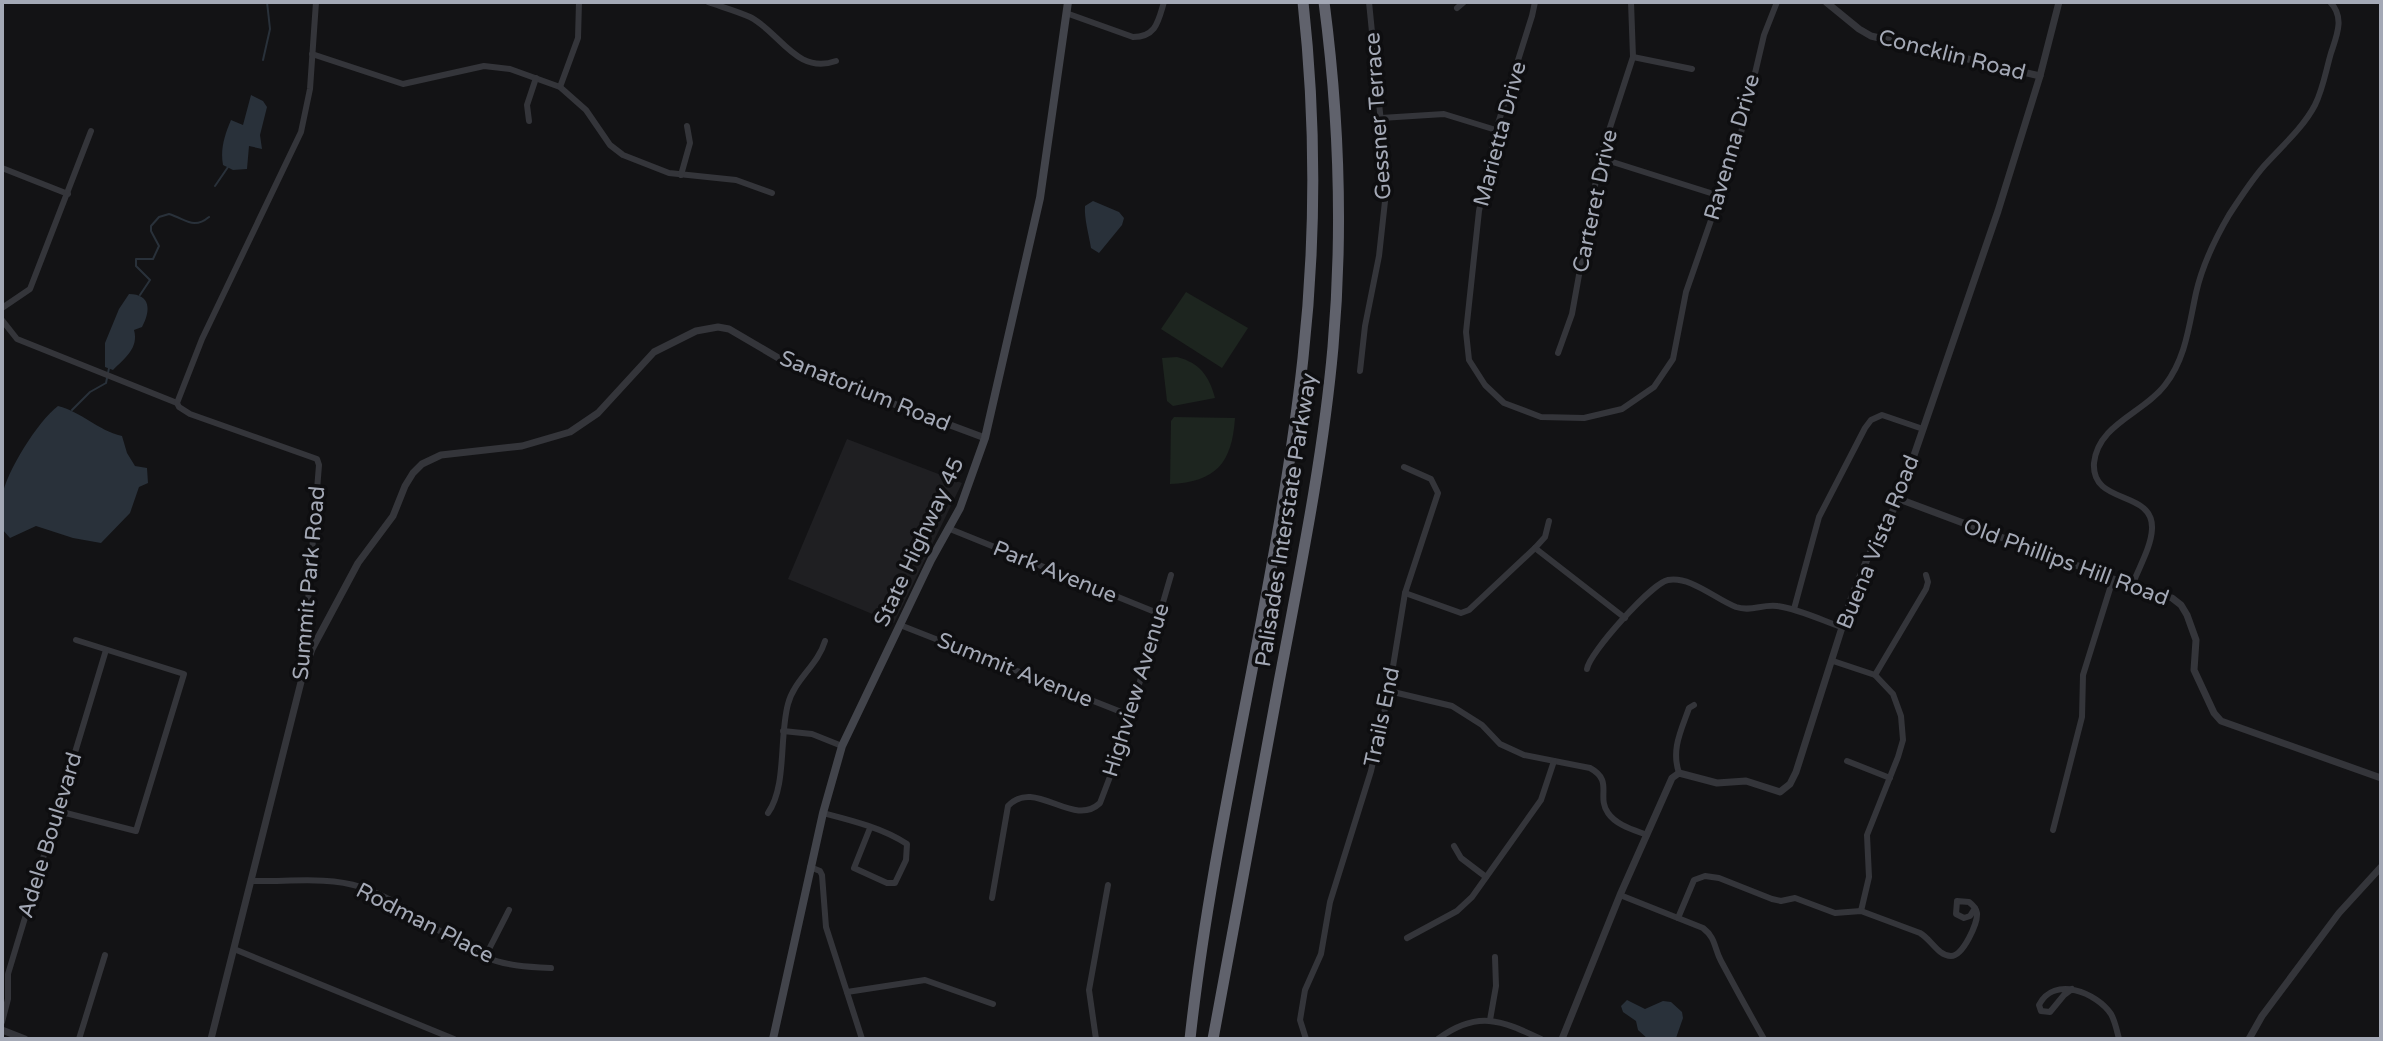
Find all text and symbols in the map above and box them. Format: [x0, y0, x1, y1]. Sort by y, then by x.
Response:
street label: Concklin Road [1876, 24, 2028, 86]
street label: Gessner Terrace [1359, 31, 1397, 201]
street label: Marietta Drive [1468, 59, 1532, 209]
street label: Ravenna Drive [1699, 71, 1765, 223]
street label: Carteret Drive [1567, 127, 1623, 275]
street label: Sanatorium Road [776, 345, 954, 437]
street label: Palisades Interstate Parkway [1250, 371, 1322, 669]
street label: Buena Vista Road [1831, 451, 1925, 633]
street label: State Highway 45 [868, 453, 970, 631]
street label: Summit Park Road [288, 485, 330, 681]
street label: Old Phillips Hill Road [1960, 513, 2172, 611]
street label: Park Avenue [989, 535, 1121, 609]
street label: Highview Avenue [1097, 600, 1175, 780]
street label: Summit Avenue [933, 627, 1097, 713]
street label: Trails End [1359, 665, 1405, 769]
street label: Adele Boulevard [12, 749, 88, 921]
street label: Rodman Place [352, 877, 498, 969]

